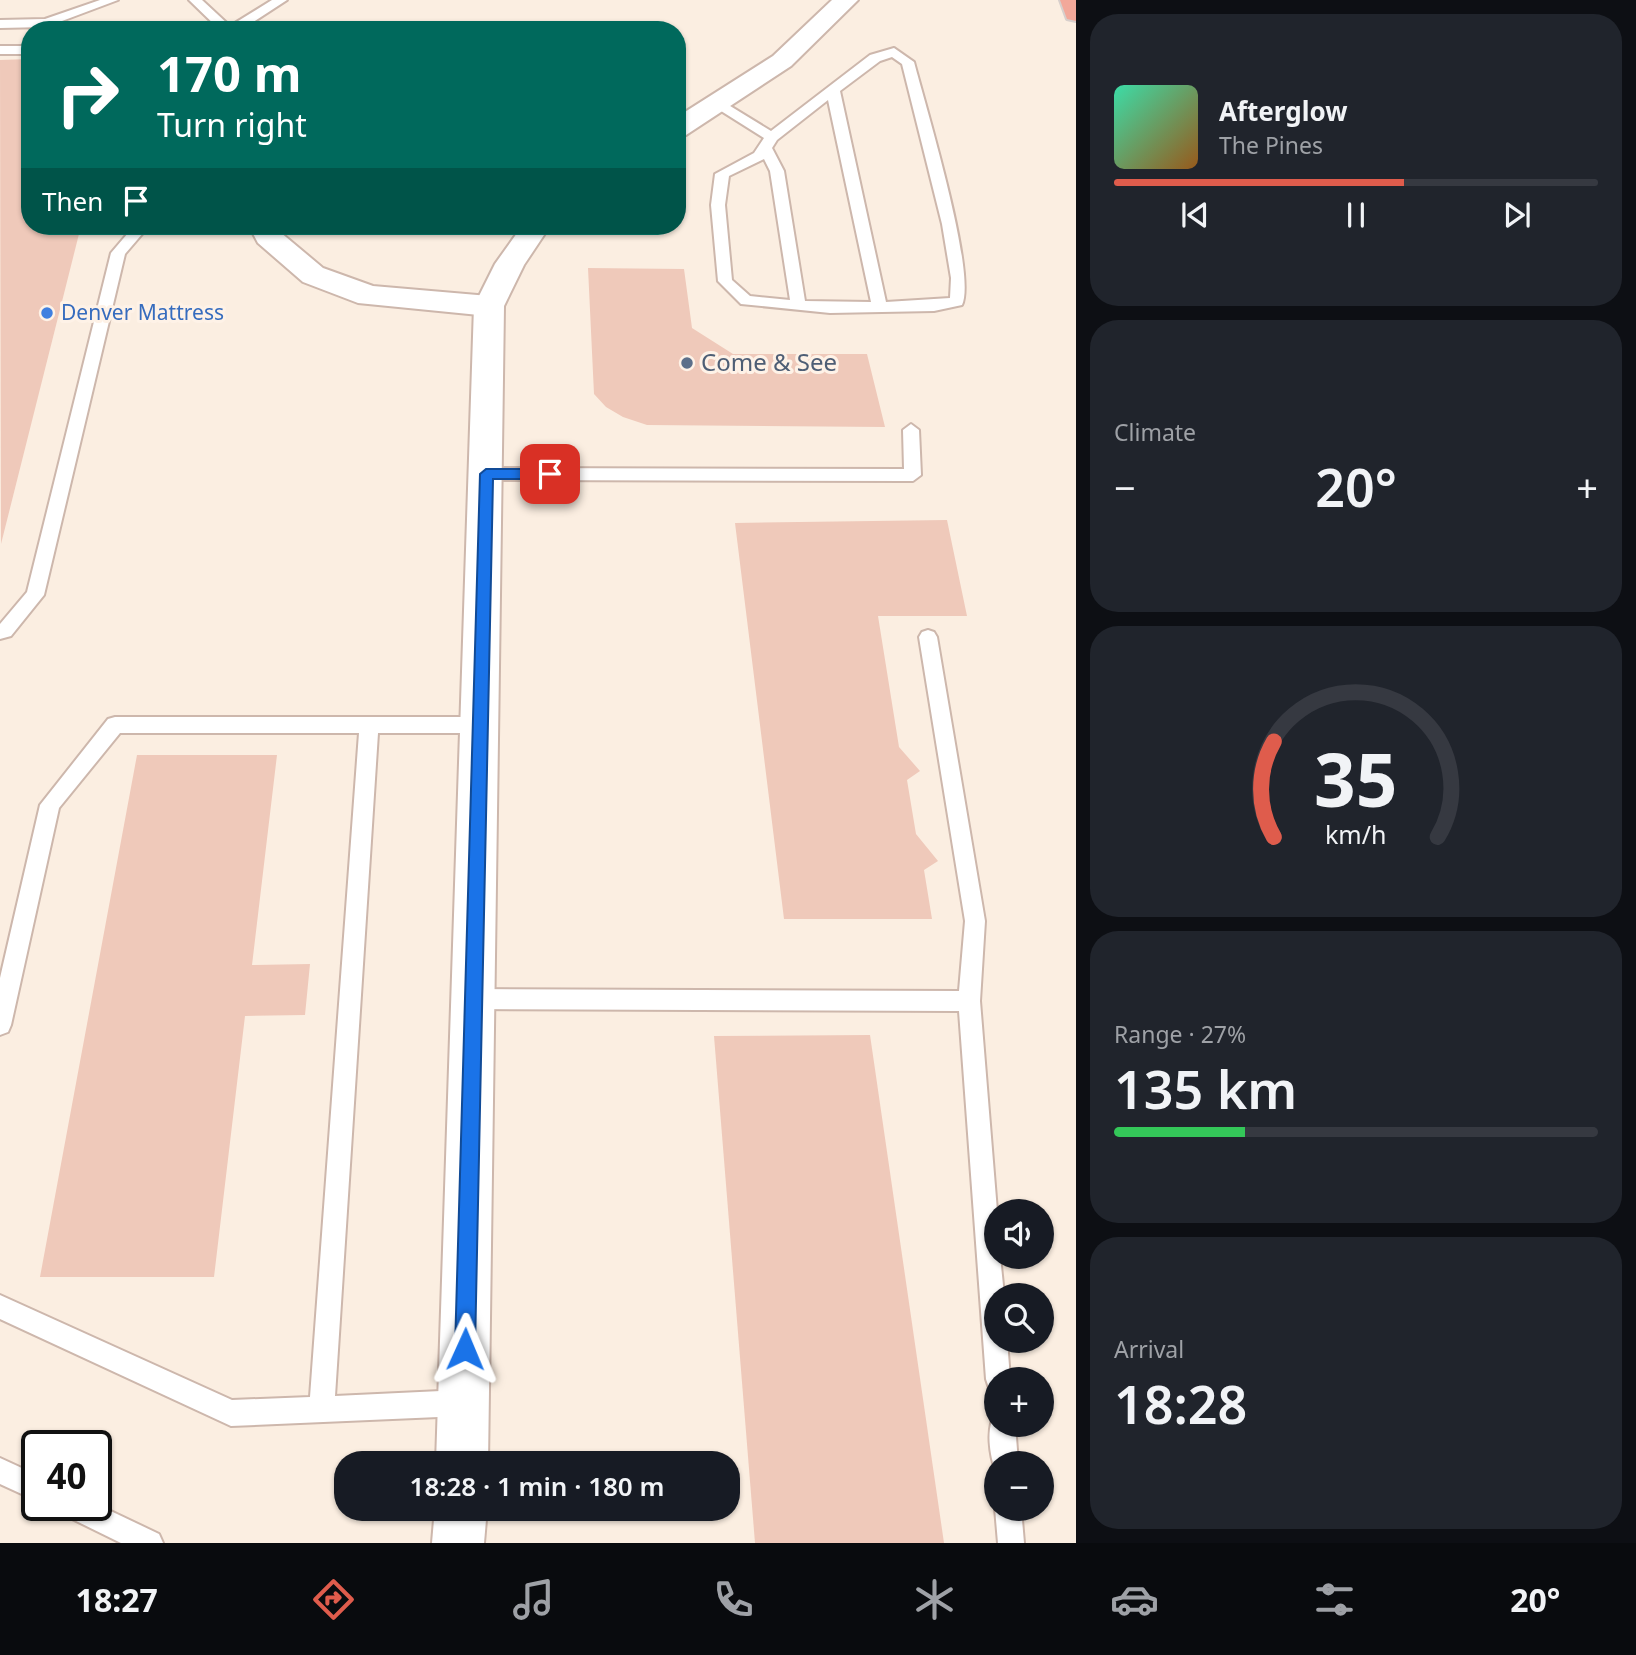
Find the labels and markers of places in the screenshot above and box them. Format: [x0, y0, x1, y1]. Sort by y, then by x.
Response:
place label: Denver Mattress [61, 298, 224, 326]
marker: Denver Mattress [39, 305, 55, 321]
place label: Come & See [701, 345, 837, 378]
marker: Come & See [679, 355, 695, 371]
pin [520, 444, 580, 504]

